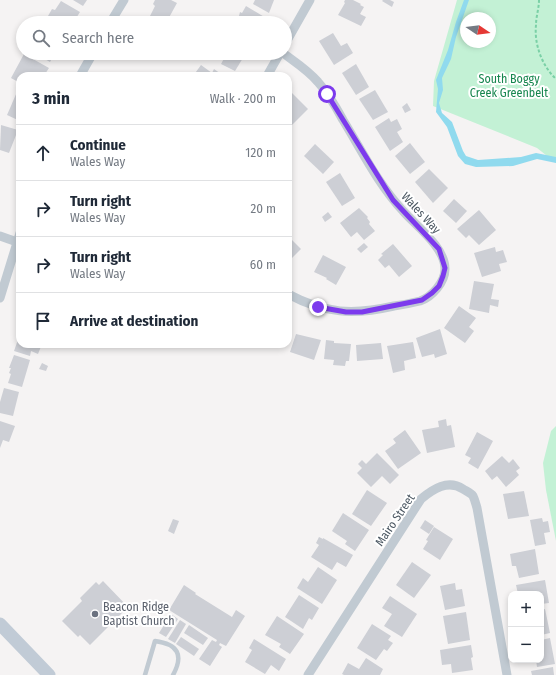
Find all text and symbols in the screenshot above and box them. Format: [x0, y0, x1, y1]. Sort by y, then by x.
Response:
north arrow [460, 12, 496, 48]
search box [16, 16, 292, 60]
icon: search [30, 27, 52, 49]
text: Search here [62, 29, 134, 47]
park label: South Boggy Creek Greenbelt [470, 72, 548, 100]
route start [318, 85, 336, 103]
text: 3 min [32, 88, 70, 109]
text: Walk · 200 m [210, 91, 276, 106]
text: Continue [70, 136, 126, 154]
icon: ahead [32, 142, 54, 164]
text: 120 m [245, 145, 276, 160]
text: Wales Way [70, 154, 125, 169]
street label: Wales Way [398, 190, 444, 237]
text: Turn right [70, 192, 131, 210]
icon: right [32, 198, 54, 220]
text: 20 m [250, 201, 276, 216]
text: Wales Way [70, 210, 125, 225]
text: Turn right [70, 248, 131, 266]
icon: right [32, 254, 54, 276]
text: 60 m [250, 257, 276, 272]
text: Wales Way [70, 266, 125, 281]
route end [309, 298, 327, 316]
icon: arrive [32, 310, 54, 332]
text: Arrive at destination [70, 312, 198, 330]
street label: Mairo Street [372, 491, 418, 549]
map controls [508, 591, 544, 663]
button: + [508, 591, 544, 627]
place label: Beacon Ridge Baptist Church [103, 600, 175, 628]
marker: Beacon Ridge Baptist Church [90, 609, 100, 619]
button: − [508, 627, 544, 663]

